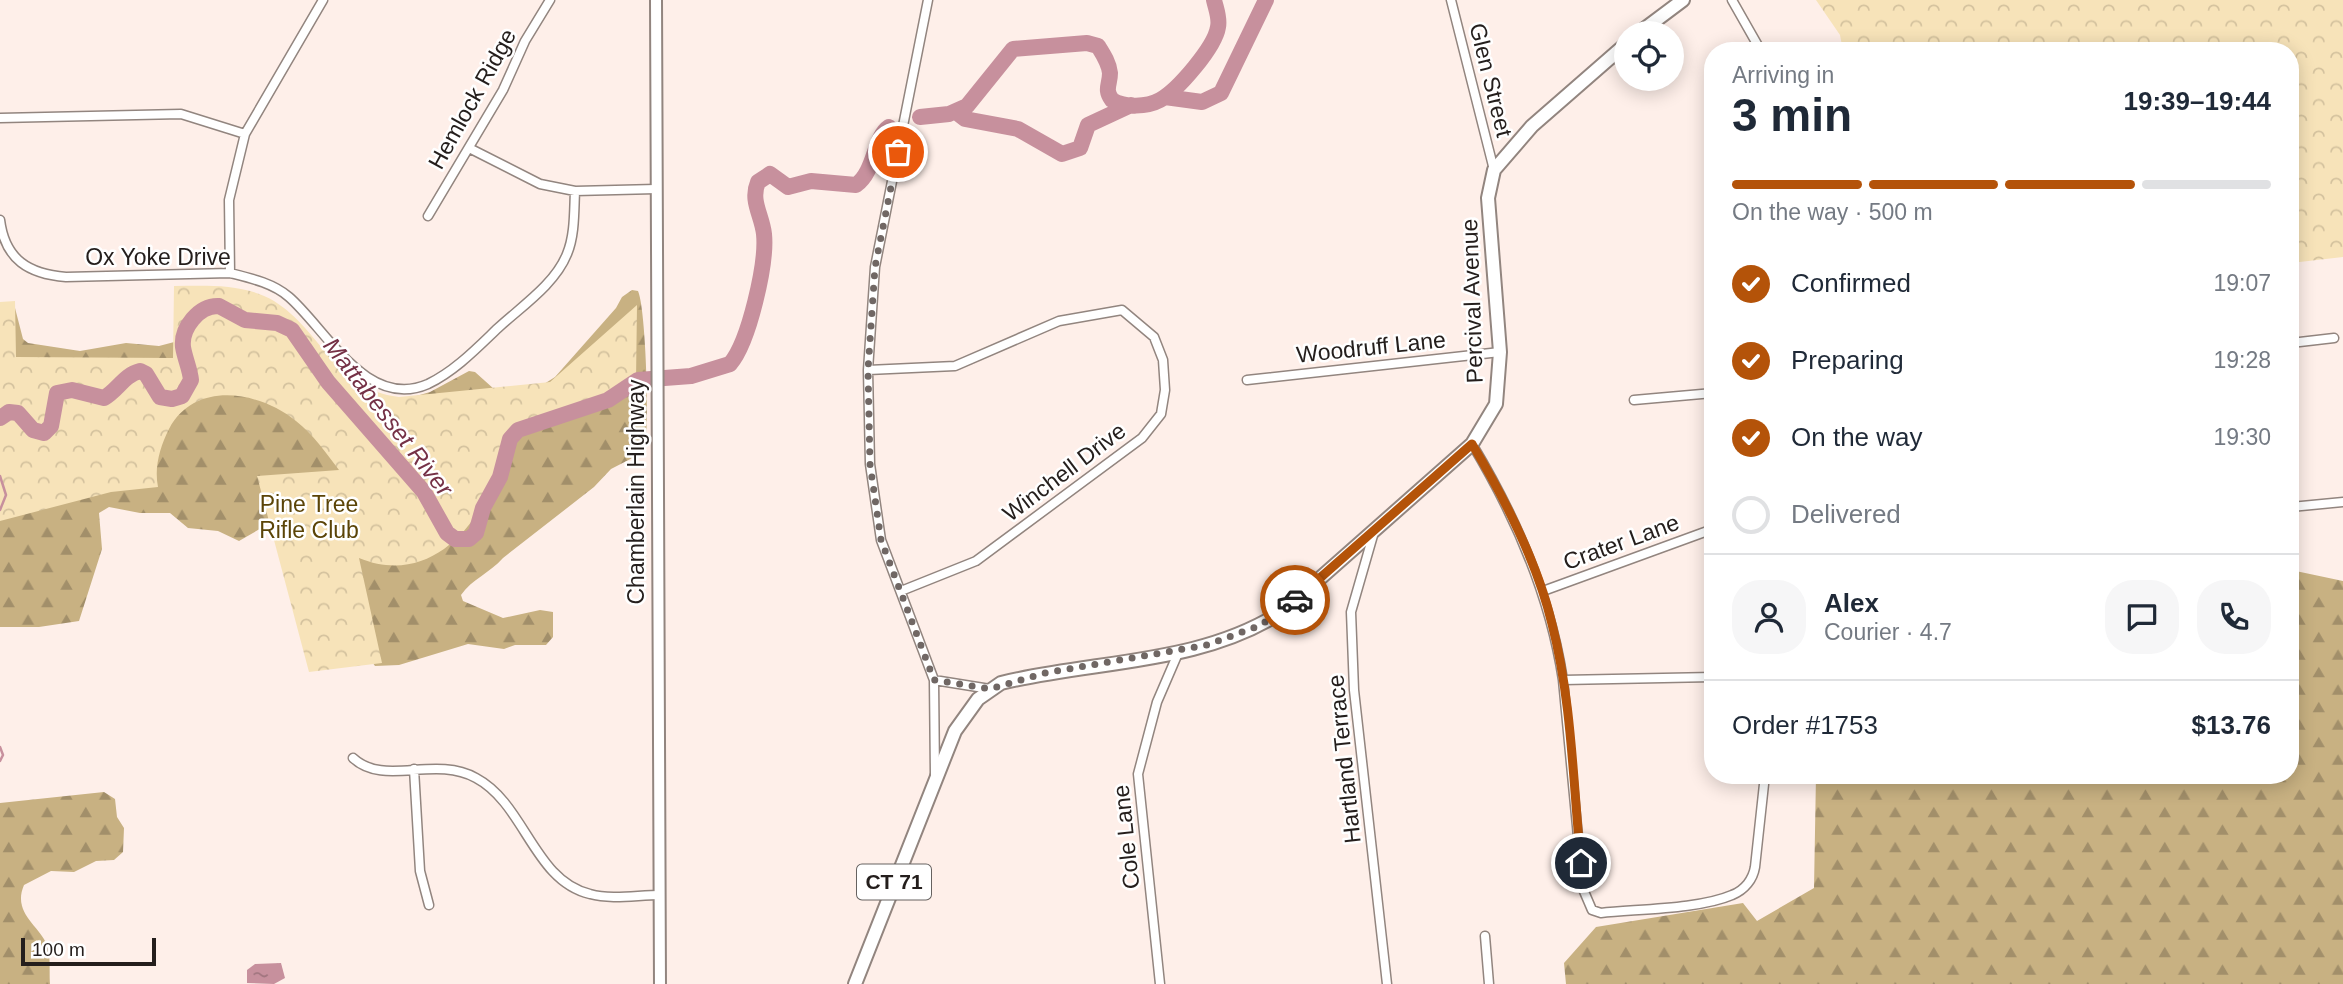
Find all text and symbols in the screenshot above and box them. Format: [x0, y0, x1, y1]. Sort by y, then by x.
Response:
street label: Glen Street [1464, 20, 1518, 140]
map controls [1614, 21, 1684, 91]
button: locate [1614, 21, 1684, 91]
street label: Hemlock Ridge [423, 24, 521, 174]
text: Arriving in [1732, 62, 1834, 88]
text: 19:39–19:44 [2124, 86, 2271, 116]
text: 3 min [1732, 89, 1852, 141]
pin [868, 122, 928, 182]
icon: bag [879, 133, 917, 171]
text: On the way · 500 m [1732, 199, 1933, 225]
street label: Percival Avenue [1456, 218, 1488, 384]
street label: Ox Yoke Drive [85, 244, 231, 270]
icon: check [1732, 265, 1770, 303]
text: Confirmed [1791, 268, 1911, 298]
text: 19:07 [2213, 270, 2271, 296]
street label: Woodruff Lane [1295, 326, 1447, 368]
water label: Mattabesset River [318, 332, 459, 502]
icon: check [1732, 342, 1770, 380]
text: Preparing [1791, 345, 1904, 375]
text: 19:28 [2213, 347, 2271, 373]
street label: Chamberlain Highway [623, 379, 649, 605]
street label: Winchell Drive [997, 417, 1131, 527]
icon: check [1732, 419, 1770, 457]
text: On the way [1791, 422, 1923, 452]
text: 19:30 [2213, 424, 2271, 450]
park label: Pine Tree Rifle Club [259, 491, 359, 543]
text: Delivered [1791, 499, 1901, 529]
street label: Crater Lane [1559, 509, 1683, 575]
courier [1260, 565, 1330, 635]
button: person [1732, 580, 1806, 654]
button: chat [2105, 580, 2179, 654]
button: phone [2197, 580, 2271, 654]
icon: car [1276, 581, 1314, 619]
text: Alex [1824, 588, 1879, 618]
text: Courier · 4.7 [1824, 619, 1952, 645]
street label: Hartland Terrace [1322, 673, 1366, 845]
text: Order #1753 [1732, 710, 1878, 740]
text: $13.76 [2191, 710, 2271, 740]
street label: Cole Lane [1108, 783, 1144, 891]
pin [1551, 833, 1611, 893]
icon: home [1562, 844, 1600, 882]
road number: CT 71 [857, 864, 931, 900]
scale bar [21, 935, 156, 967]
text: 100 m [32, 939, 85, 960]

